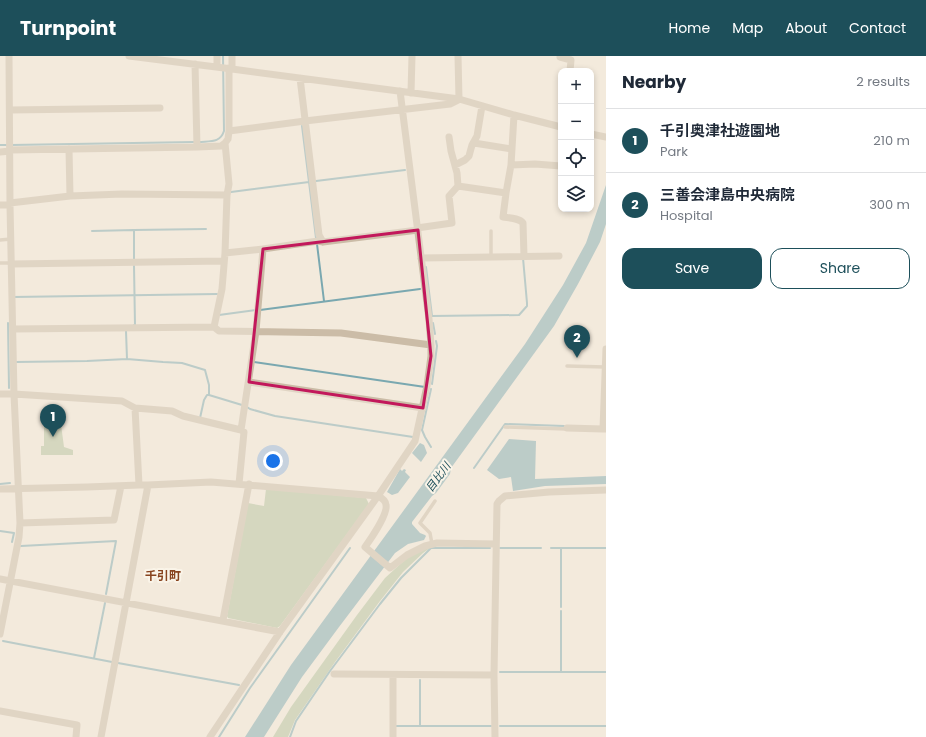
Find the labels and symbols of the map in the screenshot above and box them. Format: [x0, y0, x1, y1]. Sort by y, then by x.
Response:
pin: 2 [564, 325, 590, 358]
pin: 1 [40, 404, 66, 437]
your location [263, 451, 283, 471]
water label: 目比川 [422, 458, 455, 495]
district label: 千引町 [145, 567, 181, 584]

